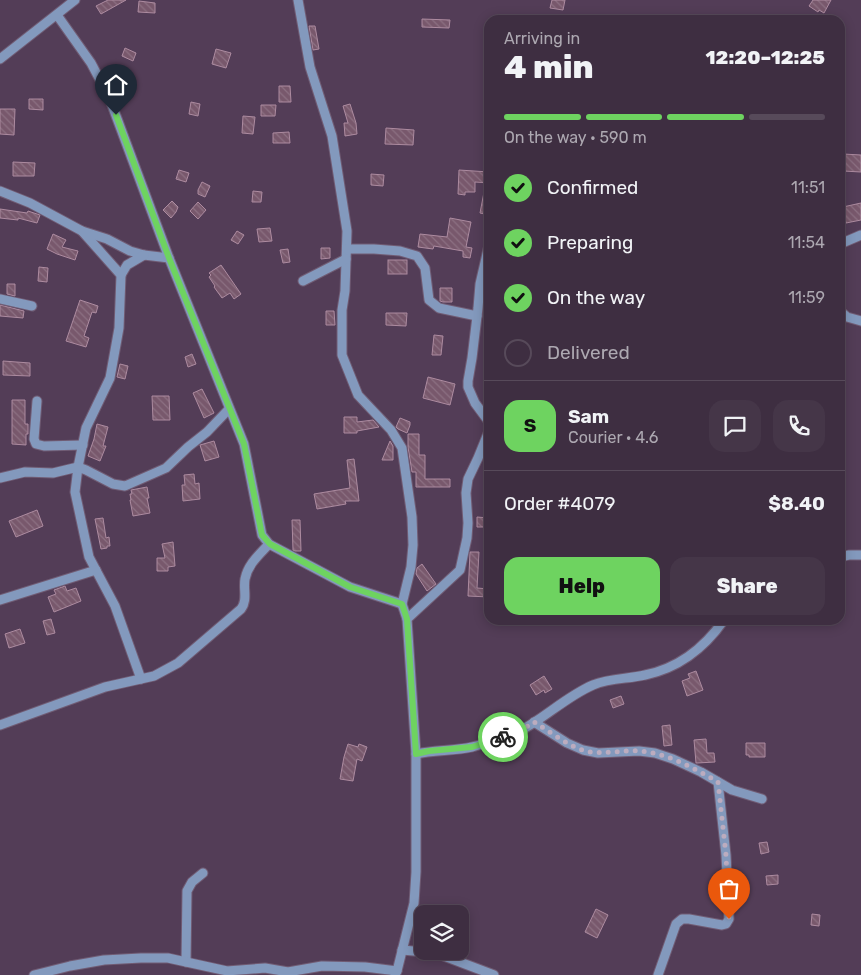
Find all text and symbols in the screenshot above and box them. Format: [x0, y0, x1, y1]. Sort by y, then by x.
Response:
text: Arriving in [504, 29, 580, 48]
text: 12:20–12:25 [706, 46, 825, 69]
text: 4 min [504, 48, 594, 86]
pin [95, 64, 137, 115]
icon: home [102, 71, 130, 99]
text: On the way · 590 m [504, 128, 647, 147]
icon: check [504, 174, 532, 202]
text: Confirmed [547, 176, 638, 199]
text: 11:51 [791, 178, 825, 197]
icon: check [504, 229, 532, 257]
text: Preparing [547, 231, 633, 254]
text: 11:54 [788, 233, 825, 252]
icon: check [504, 284, 532, 312]
text: On the way [547, 286, 645, 309]
text: 11:59 [788, 288, 825, 307]
text: Delivered [547, 341, 630, 364]
button: chat [709, 400, 761, 452]
button: phone [773, 400, 825, 452]
text: Sam [568, 405, 609, 428]
text: S [524, 414, 536, 437]
text: Courier · 4.6 [568, 428, 658, 447]
text: Order #4079 [504, 492, 615, 515]
text: $8.40 [768, 492, 825, 515]
button: Help [504, 557, 660, 615]
button: Share [670, 557, 825, 615]
courier [478, 712, 528, 762]
icon: bike [489, 723, 517, 751]
pin [708, 868, 750, 919]
icon: bag [715, 875, 743, 903]
map controls [414, 905, 469, 960]
button: layers [414, 905, 469, 960]

